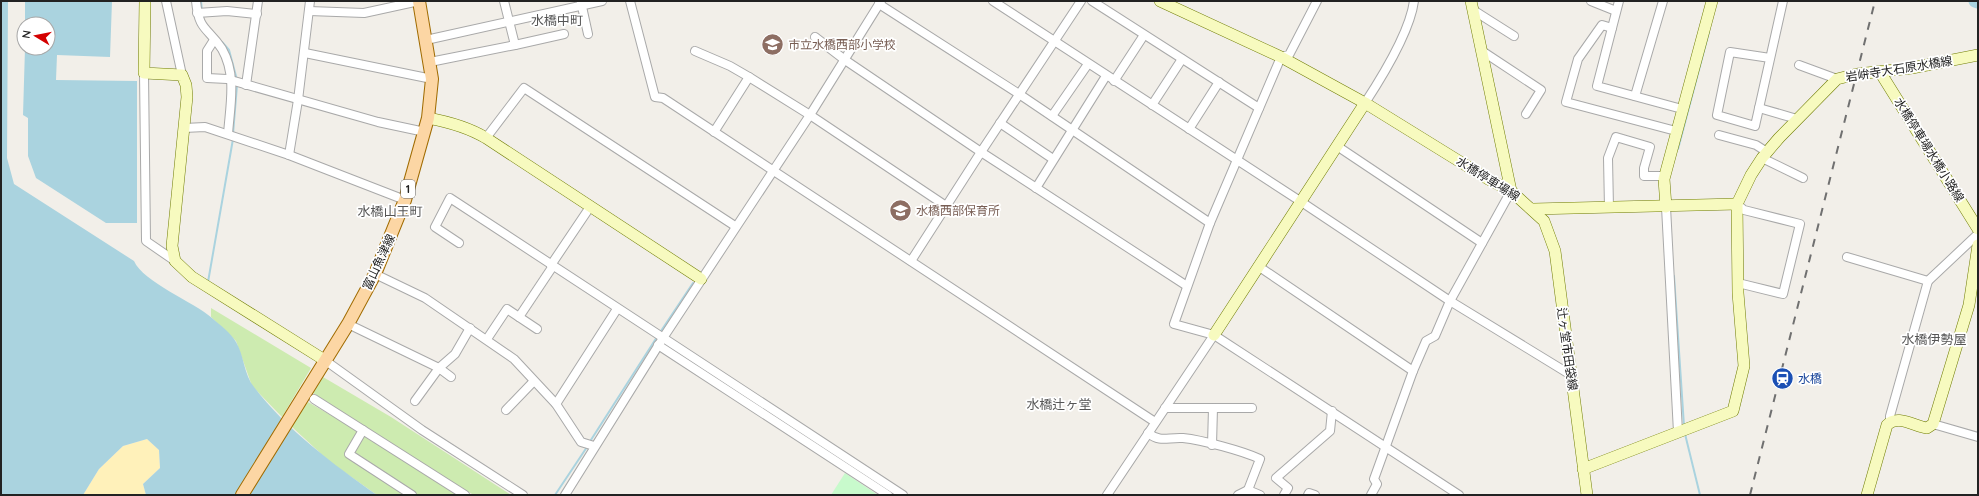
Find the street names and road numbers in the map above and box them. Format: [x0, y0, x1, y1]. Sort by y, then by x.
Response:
street label: 岩峅寺大石原水橋線 [1844, 53, 1953, 84]
street label: 水橋停車場水橋小路線 [1891, 95, 1968, 205]
street label: 水橋停車場線 [1454, 153, 1523, 204]
road number: 1 [401, 180, 415, 198]
street label: 富山魚津線 [359, 231, 398, 292]
street label: 辻ヶ堂市田袋線 [1554, 306, 1581, 392]

